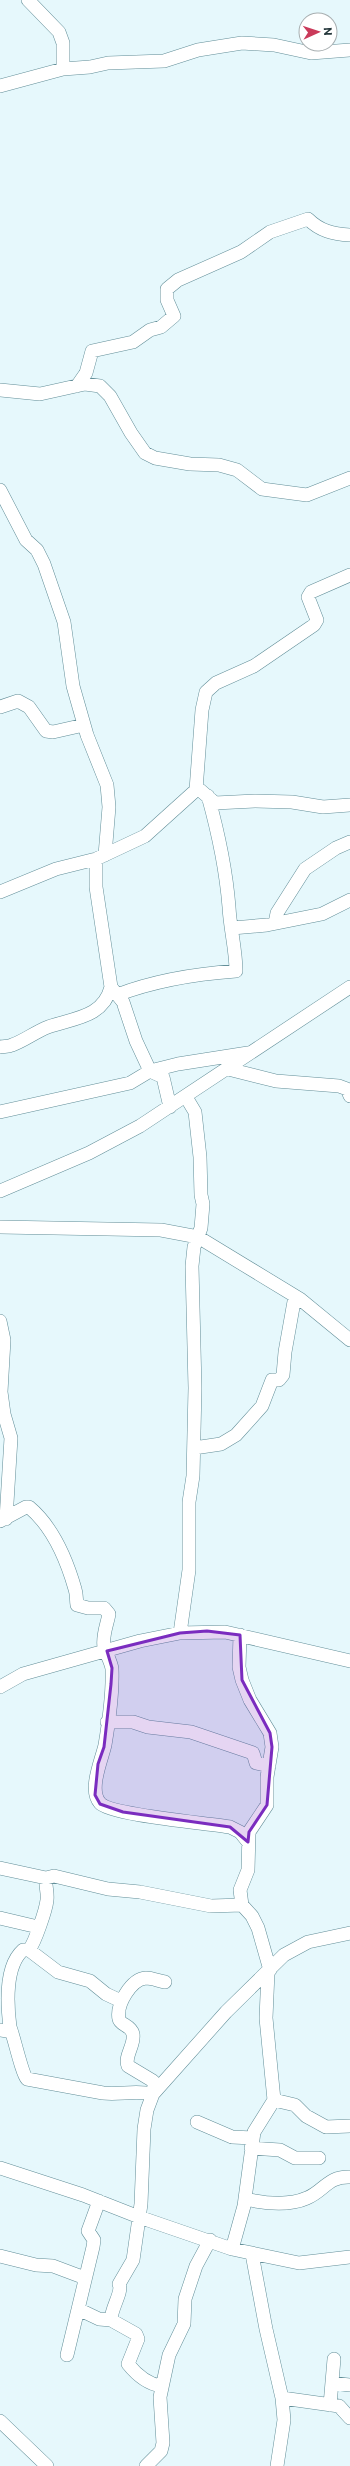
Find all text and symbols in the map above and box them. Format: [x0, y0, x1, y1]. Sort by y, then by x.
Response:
north arrow [298, 12, 338, 52]
text: N [322, 27, 335, 36]

